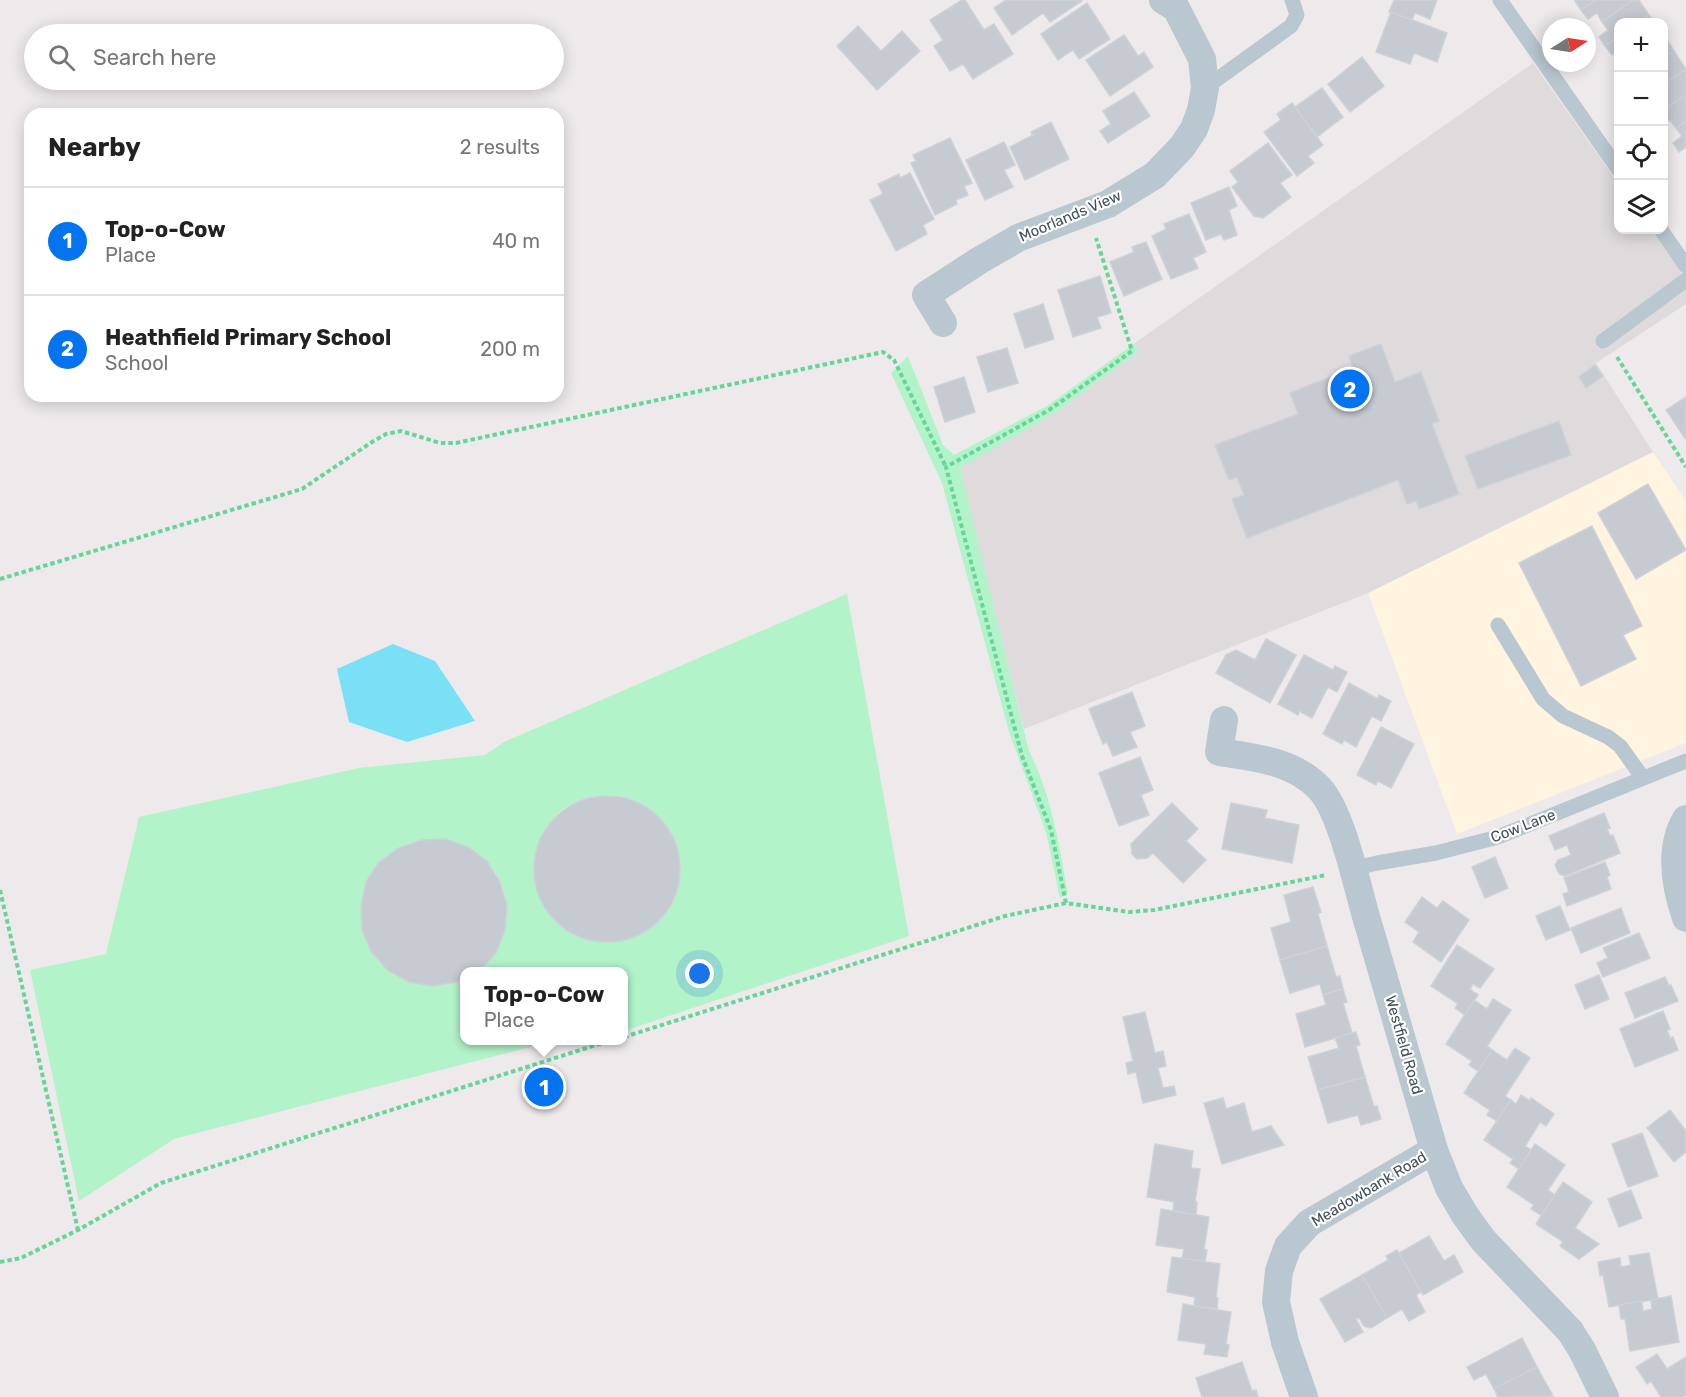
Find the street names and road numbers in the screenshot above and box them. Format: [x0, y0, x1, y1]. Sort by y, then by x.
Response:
street label: Moorlands View [1016, 186, 1124, 246]
street label: Cow Lane [1488, 805, 1558, 847]
street label: Westfield Road [1381, 993, 1427, 1097]
street label: Meadowbank Road [1308, 1148, 1430, 1230]

